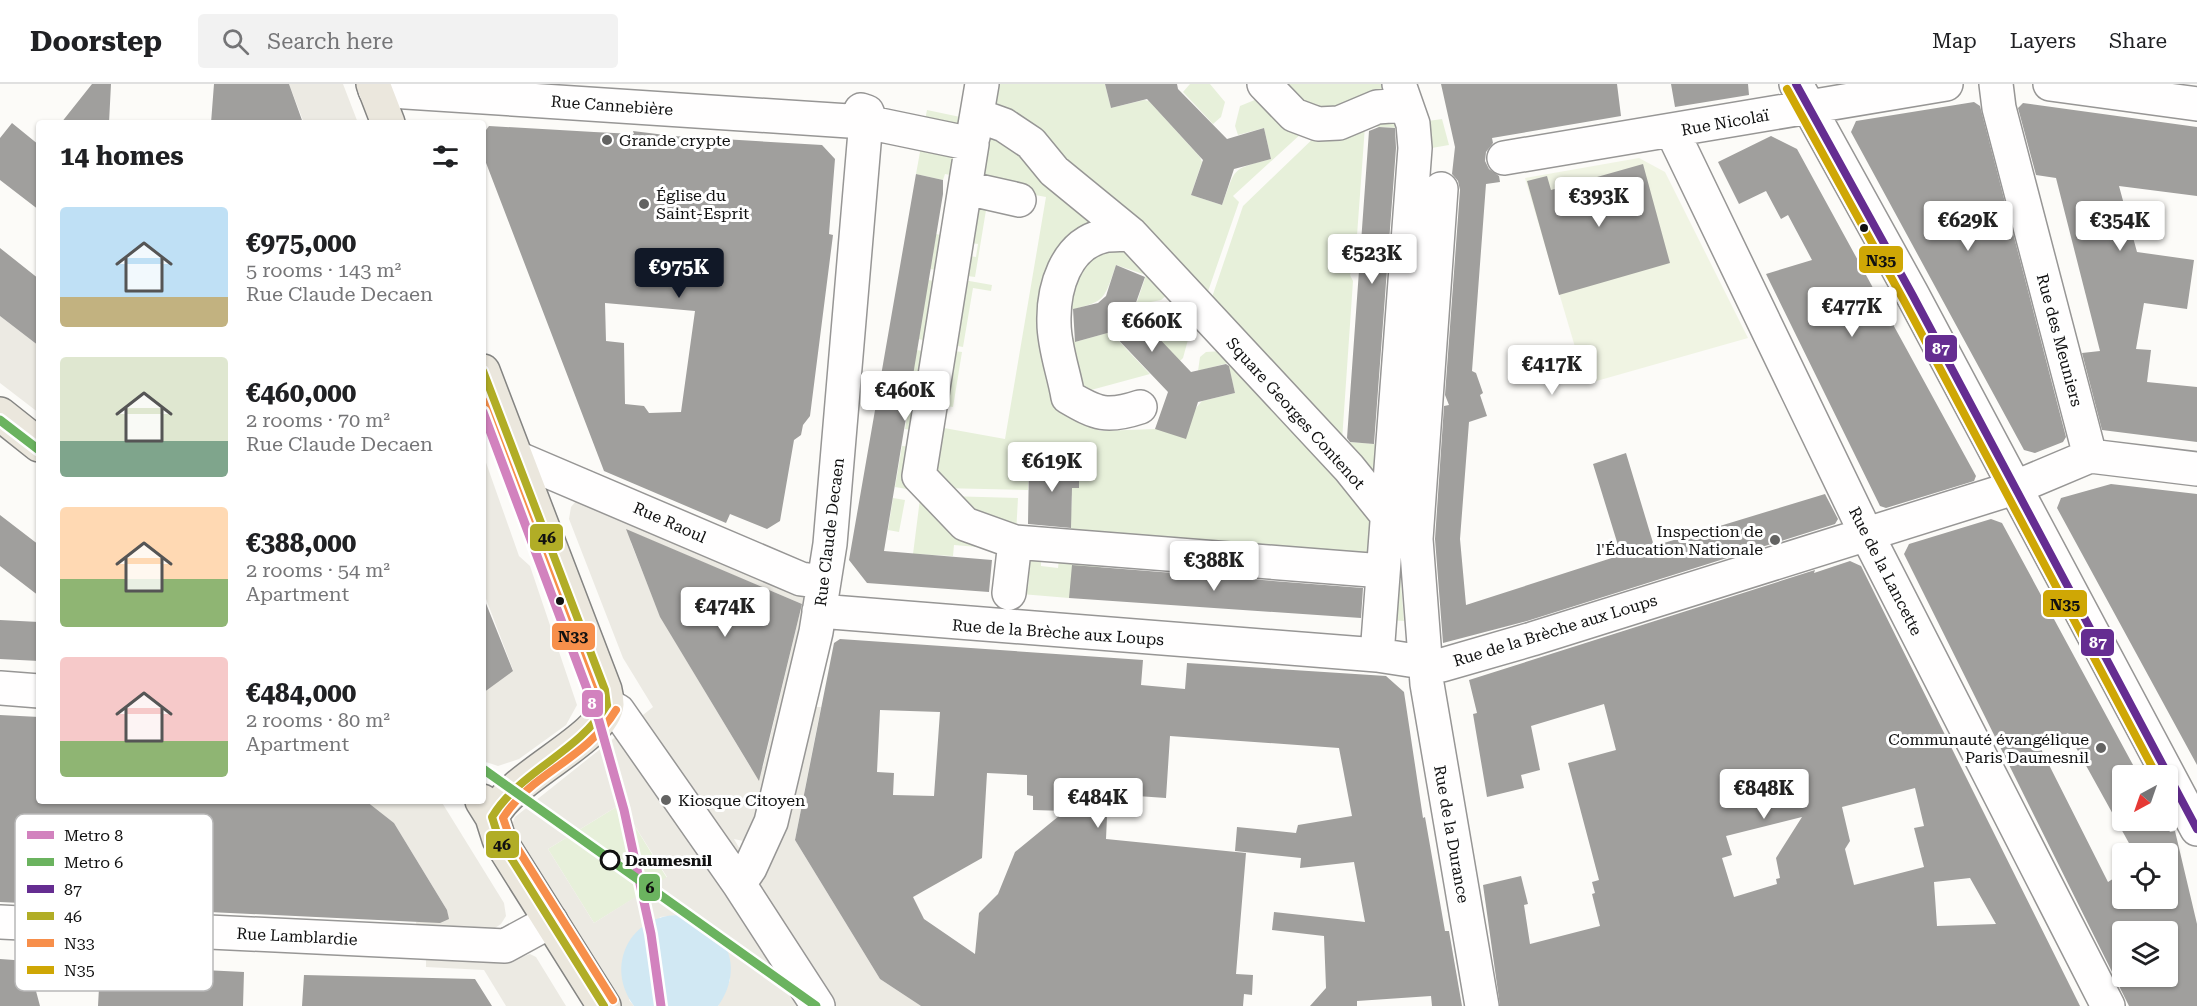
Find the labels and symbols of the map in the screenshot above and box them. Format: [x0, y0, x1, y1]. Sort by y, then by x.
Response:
street label: Rue Cannebière [550, 92, 674, 119]
street label: Rue Nicolaï [1680, 105, 1771, 140]
place label: Grande crypte [619, 131, 731, 150]
marker: Grande crypte [600, 133, 614, 147]
pin: €393K [1557, 177, 1641, 228]
place label: Église du Saint-Esprit [656, 186, 749, 223]
marker: Église du Saint-Esprit [637, 197, 651, 211]
pin: €629K [1926, 201, 2010, 252]
pin: €354K [2078, 201, 2162, 252]
unlabelled marker [1858, 222, 1870, 234]
pin: €523K [1330, 234, 1414, 285]
line badge: N35 [1858, 245, 1904, 274]
pin: €975K [637, 248, 721, 299]
text: N35 [1866, 251, 1896, 270]
street label: Rue des Meuniers [2033, 272, 2086, 409]
pin: €477K [1810, 287, 1894, 338]
pin: €660K [1110, 302, 1194, 353]
street label: Square Georges Contenot [1222, 334, 1369, 493]
line badge: 87 [1924, 334, 1958, 363]
text: 87 [1932, 339, 1950, 358]
pin: €417K [1510, 345, 1594, 396]
pin: €460K [863, 371, 947, 422]
pin: €619K [1010, 442, 1094, 493]
street label: Rue Claude Decaen [811, 457, 848, 607]
street label: Rue Raoul [630, 498, 709, 547]
street label: Rue de la Lancette [1845, 504, 1926, 639]
place label: Inspection de l'Éducation Nationale [1596, 522, 1763, 559]
line badge: 46 [529, 523, 564, 552]
text: 46 [538, 528, 556, 547]
marker: Inspection de l'Éducation Nationale [1768, 533, 1782, 547]
pin: €388K [1172, 541, 1256, 592]
pin: €474K [683, 587, 767, 638]
line badge: N35 [2042, 589, 2088, 618]
street label: Rue de la Brèche aux Loups [1451, 590, 1660, 671]
unlabelled marker [554, 595, 566, 607]
text: N35 [2050, 595, 2080, 614]
street label: Rue de la Brèche aux Loups [951, 616, 1165, 649]
line badge: N33 [551, 622, 596, 651]
text: N33 [558, 627, 588, 646]
line badge: 87 [2080, 628, 2115, 657]
text: 87 [2089, 633, 2107, 652]
line badge: 8 [581, 689, 604, 718]
text: 8 [588, 694, 597, 713]
place label: Communauté évangélique Paris Daumesnil [1888, 730, 2089, 767]
marker: Communauté évangélique Paris Daumesnil [2094, 741, 2108, 755]
street label: Rue de la Durance [1430, 764, 1473, 905]
north arrow [2112, 765, 2178, 831]
pin: €848K [1722, 769, 1806, 820]
pin: €484K [1056, 778, 1140, 829]
place label: Kiosque Citoyen [678, 791, 805, 810]
marker: Kiosque Citoyen [659, 793, 673, 807]
legend [15, 814, 213, 991]
text: Metro 8 [64, 826, 123, 845]
line badge: 46 [485, 830, 520, 859]
text: 46 [493, 835, 511, 854]
marker: Daumesnil [600, 850, 620, 870]
place label: Daumesnil [625, 851, 713, 870]
text: Metro 6 [64, 853, 123, 872]
line badge: 6 [638, 873, 661, 902]
text: 6 [646, 878, 655, 897]
text: 87 [64, 880, 82, 899]
text: 46 [64, 907, 82, 926]
street label: Rue Lamblardie [236, 924, 358, 949]
text: N33 [64, 934, 95, 953]
text: N35 [64, 961, 95, 980]

